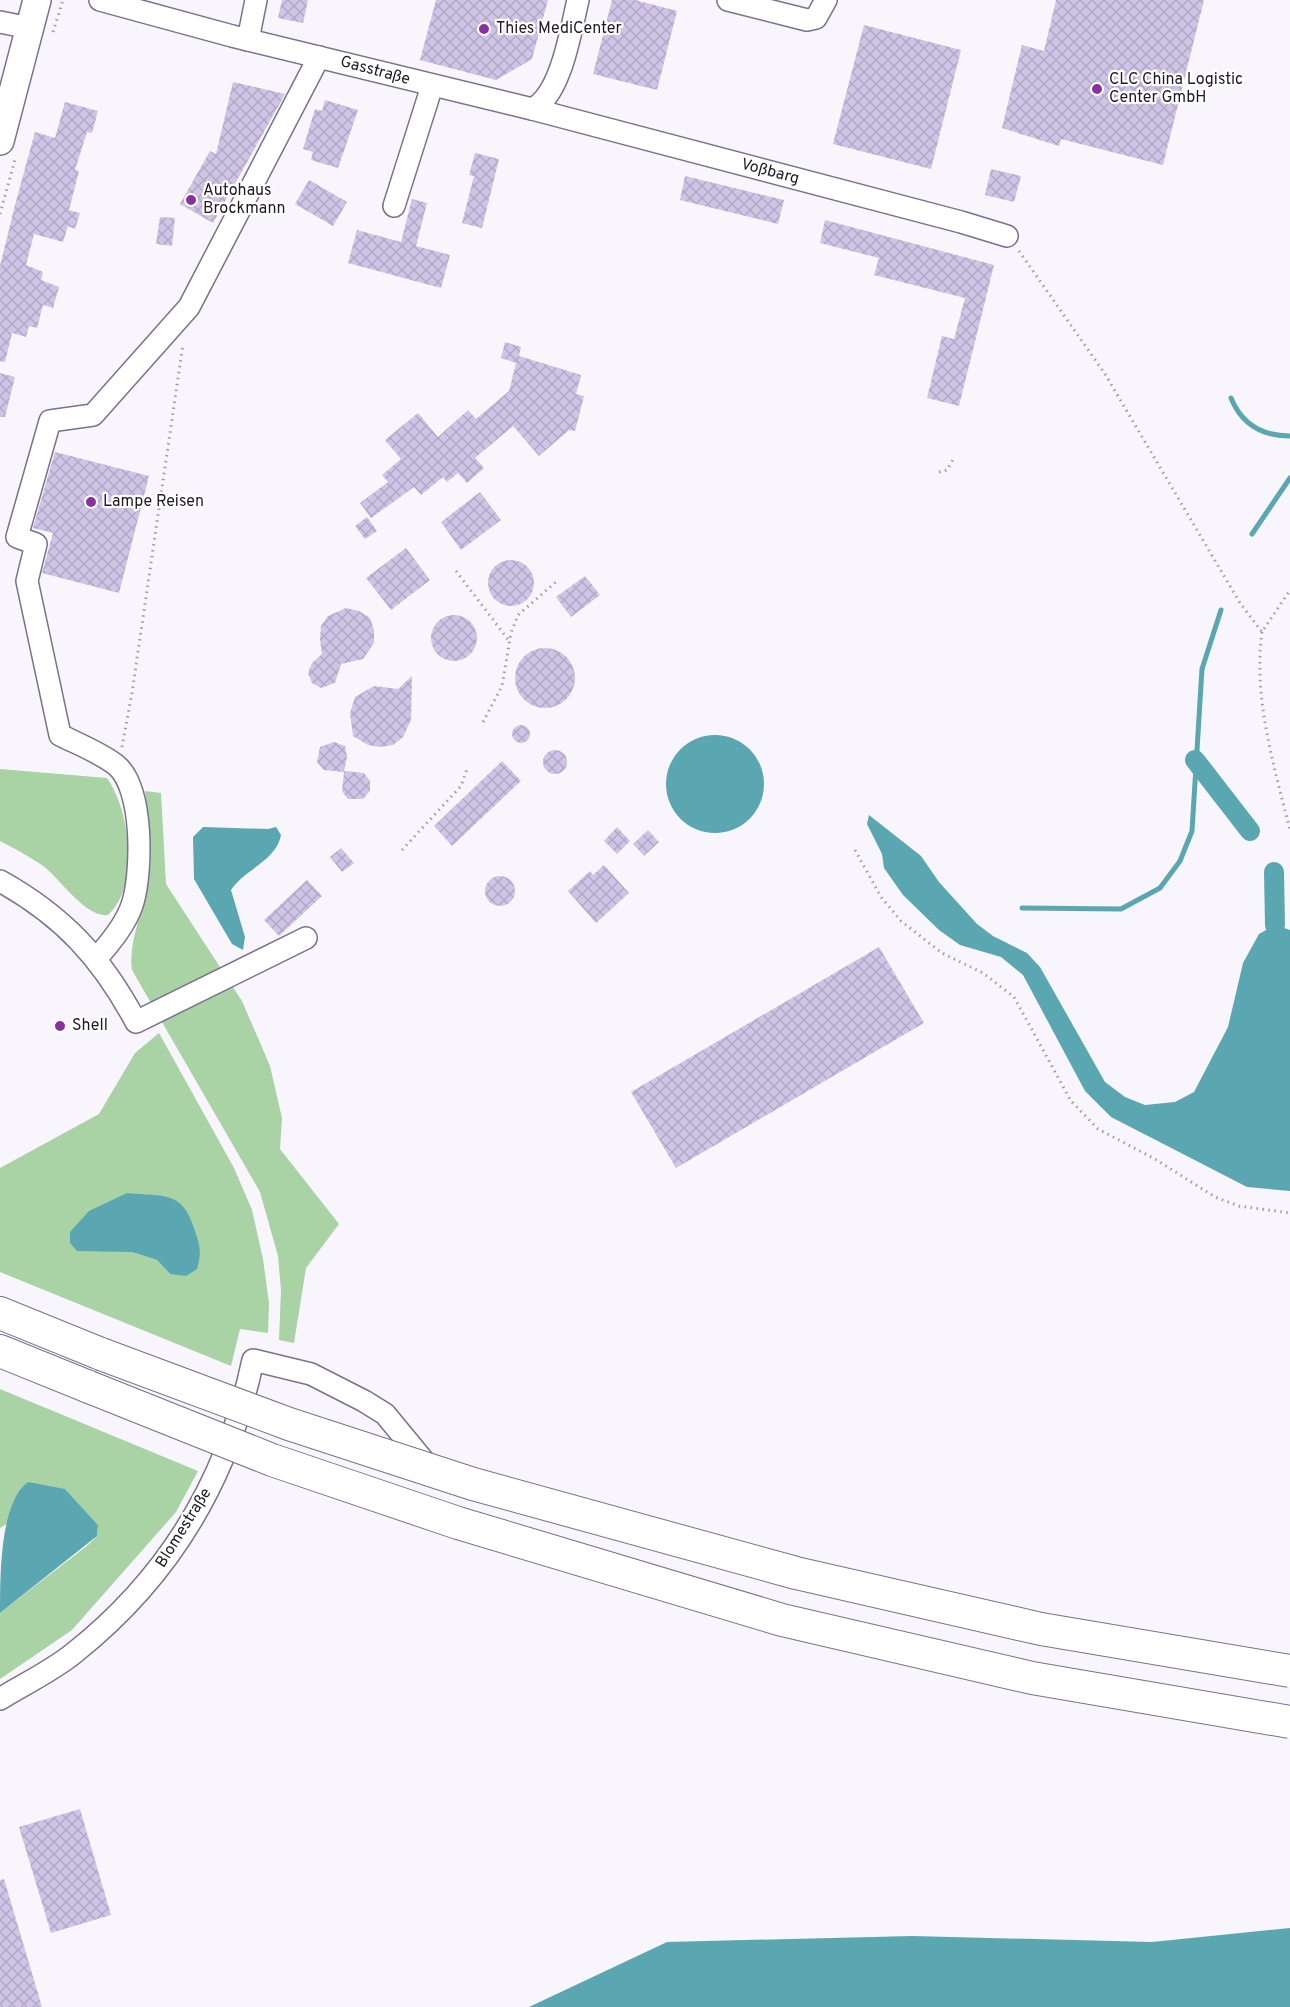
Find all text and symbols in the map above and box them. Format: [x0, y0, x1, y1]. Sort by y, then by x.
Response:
place label: Thies MediCenter [496, 19, 622, 39]
marker: Thies MediCenter [477, 22, 491, 36]
street label: Gasstraße [338, 52, 412, 90]
place label: CLC China Logistic Center GmbH [1109, 70, 1243, 108]
marker: CLC China Logistic Center GmbH [1090, 82, 1104, 96]
street label: Voßbarg [739, 155, 801, 189]
place label: Autohaus Brockmann [203, 181, 286, 219]
marker: Autohaus Brockmann [184, 193, 198, 207]
place label: Lampe Reisen [103, 492, 204, 512]
marker: Lampe Reisen [84, 495, 98, 509]
place label: Shell [72, 1016, 108, 1036]
marker: Shell [53, 1019, 67, 1033]
street label: Blomestraße [152, 1484, 216, 1572]

